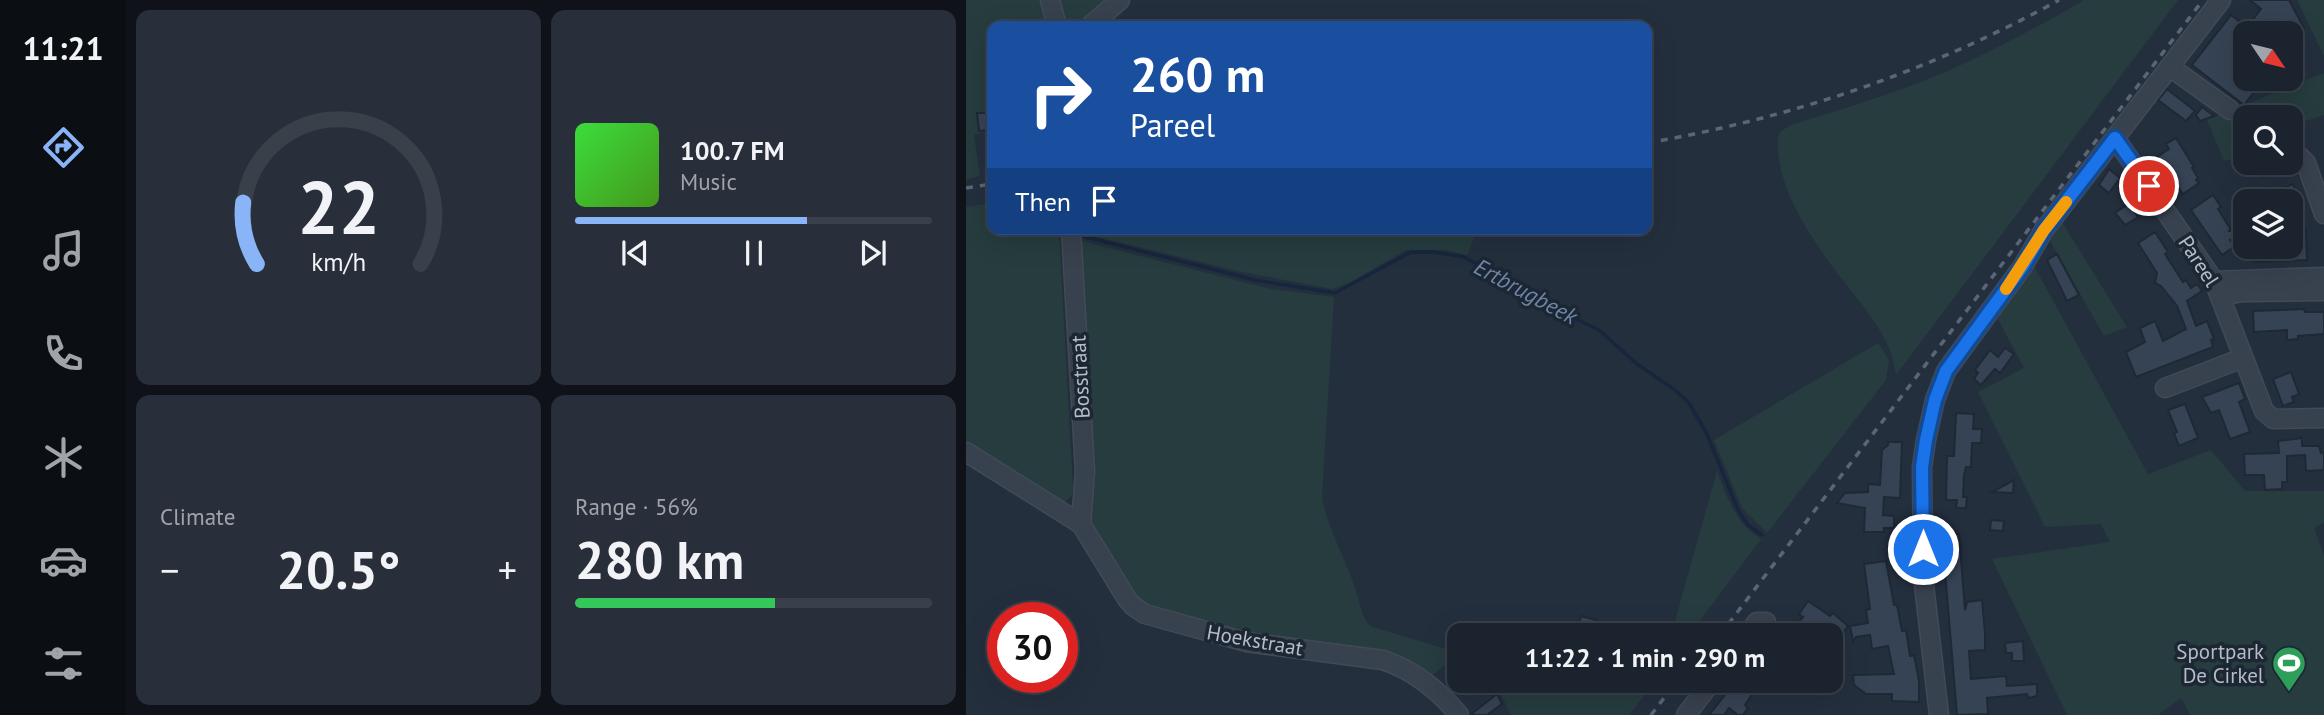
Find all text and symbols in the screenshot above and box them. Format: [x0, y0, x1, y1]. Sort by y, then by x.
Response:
north arrow [2233, 21, 2303, 91]
map controls [2233, 21, 2303, 259]
text: 11:21 [22, 27, 104, 69]
text: 260 m [1130, 42, 1265, 106]
icon: right [1015, 49, 1106, 140]
text: Pareel [1130, 104, 1215, 146]
button: search [2233, 105, 2303, 175]
icon: directions [39, 123, 88, 172]
text: 100.7 FM [680, 134, 785, 167]
pin [2119, 156, 2179, 216]
text: 22 [297, 160, 380, 254]
text: Music [680, 167, 737, 196]
icon: arrive [2130, 167, 2168, 205]
icon: arrive [1085, 182, 1123, 220]
text: Then [1015, 185, 1071, 218]
button: layers [2233, 189, 2303, 259]
icon: music [39, 226, 88, 275]
street label: Pareel [2172, 230, 2226, 292]
icon: previous [616, 234, 654, 272]
icon: pause [735, 234, 773, 272]
icon: next [854, 234, 892, 272]
text: km/h [311, 246, 366, 278]
water label: Ertbrugbeek [1469, 252, 1584, 331]
icon: phone [39, 329, 88, 378]
street label: Bosstraat [1064, 335, 1096, 419]
icon: climate [39, 433, 88, 482]
text: Range · 56% [575, 492, 698, 521]
text: Climate [160, 502, 235, 531]
position arrow [1886, 512, 1960, 586]
text: 280 km [575, 526, 744, 593]
icon: car [39, 536, 88, 585]
text: 20.5° [277, 536, 400, 603]
text: − [160, 545, 179, 594]
text: + [498, 545, 517, 594]
speed limit sign: 30 [987, 602, 1078, 693]
street label: Hoekstraat [1205, 618, 1305, 662]
place label: Sportpark De Cirkel [2176, 638, 2264, 689]
icon: filters [39, 639, 88, 688]
text: 11:22 · 1 min · 290 m [1525, 641, 1765, 674]
sports icon: Sportpark De Cirkel [2270, 644, 2308, 693]

